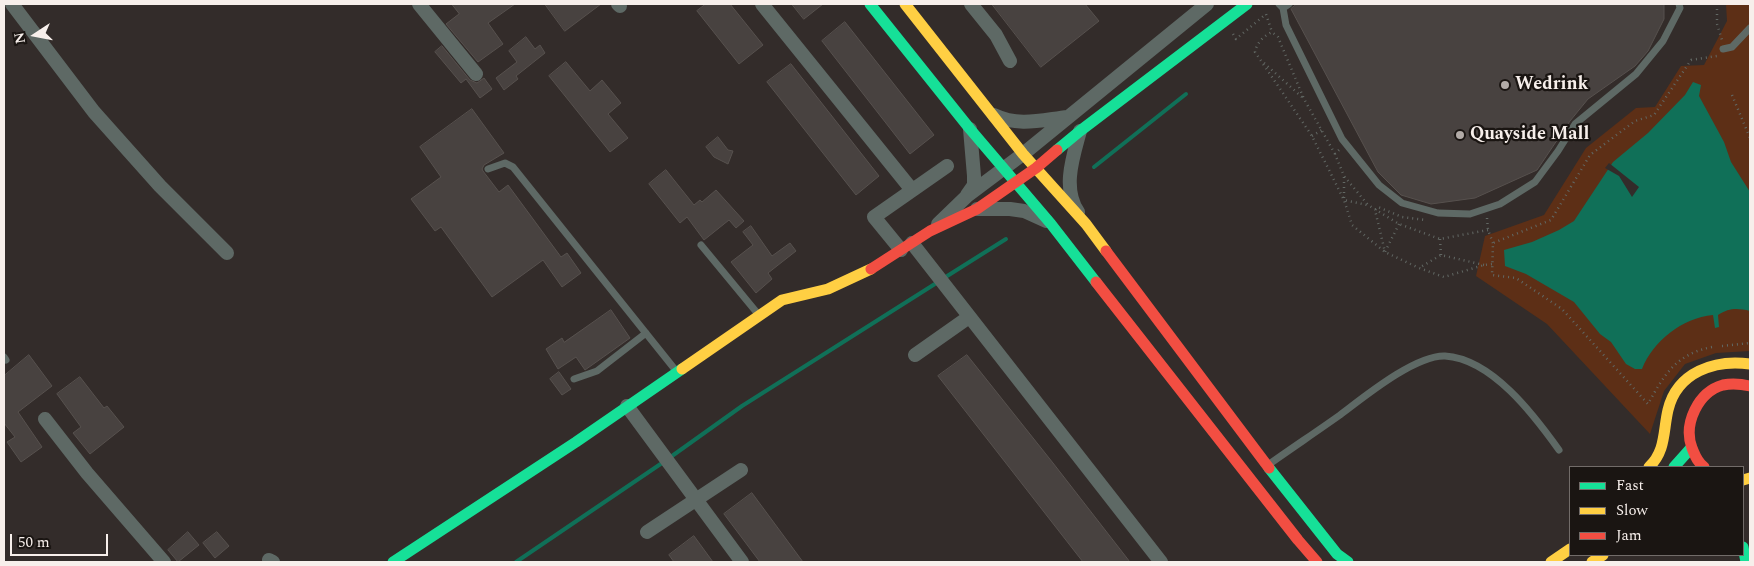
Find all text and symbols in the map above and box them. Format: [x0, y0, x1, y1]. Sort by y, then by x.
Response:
north arrow [10, 10, 60, 60]
text: N [8, 30, 31, 46]
place label: Wedrink [1515, 74, 1588, 96]
marker: Wedrink [1499, 79, 1511, 91]
place label: Quayside Mall [1470, 124, 1589, 146]
marker: Quayside Mall [1454, 129, 1466, 141]
legend [1569, 466, 1744, 556]
text: Fast [1616, 474, 1644, 497]
text: Slow [1616, 499, 1648, 522]
scale bar [12, 524, 110, 556]
text: Jam [1616, 524, 1642, 547]
text: 50 m [18, 531, 50, 554]

